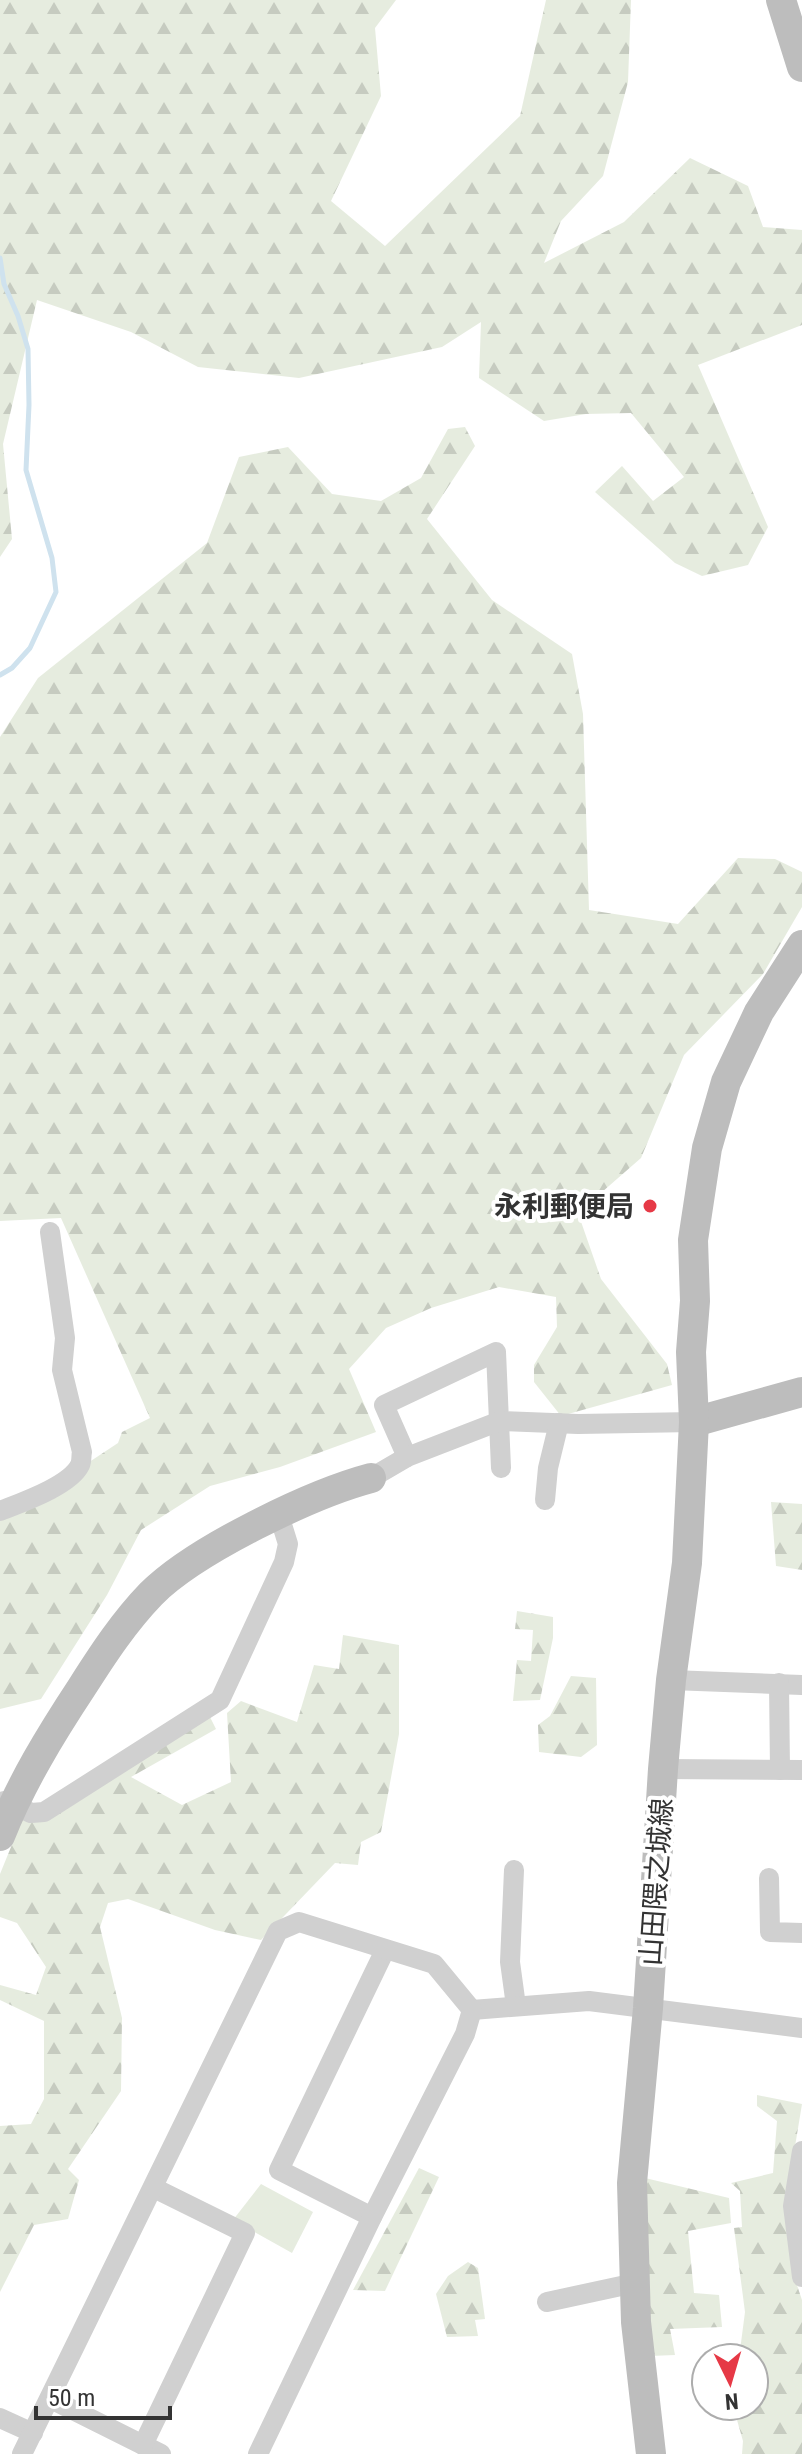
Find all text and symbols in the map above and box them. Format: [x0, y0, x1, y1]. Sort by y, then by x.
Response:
place label: 永利郵便局 [494, 1190, 634, 1223]
marker: 永利郵便局 [641, 1197, 659, 1215]
street label: 山田隈之城線 [634, 1797, 679, 1967]
north arrow [690, 2342, 770, 2422]
scale bar [36, 2370, 170, 2420]
text: 50 m [48, 2384, 95, 2412]
text: N [724, 2388, 740, 2414]

